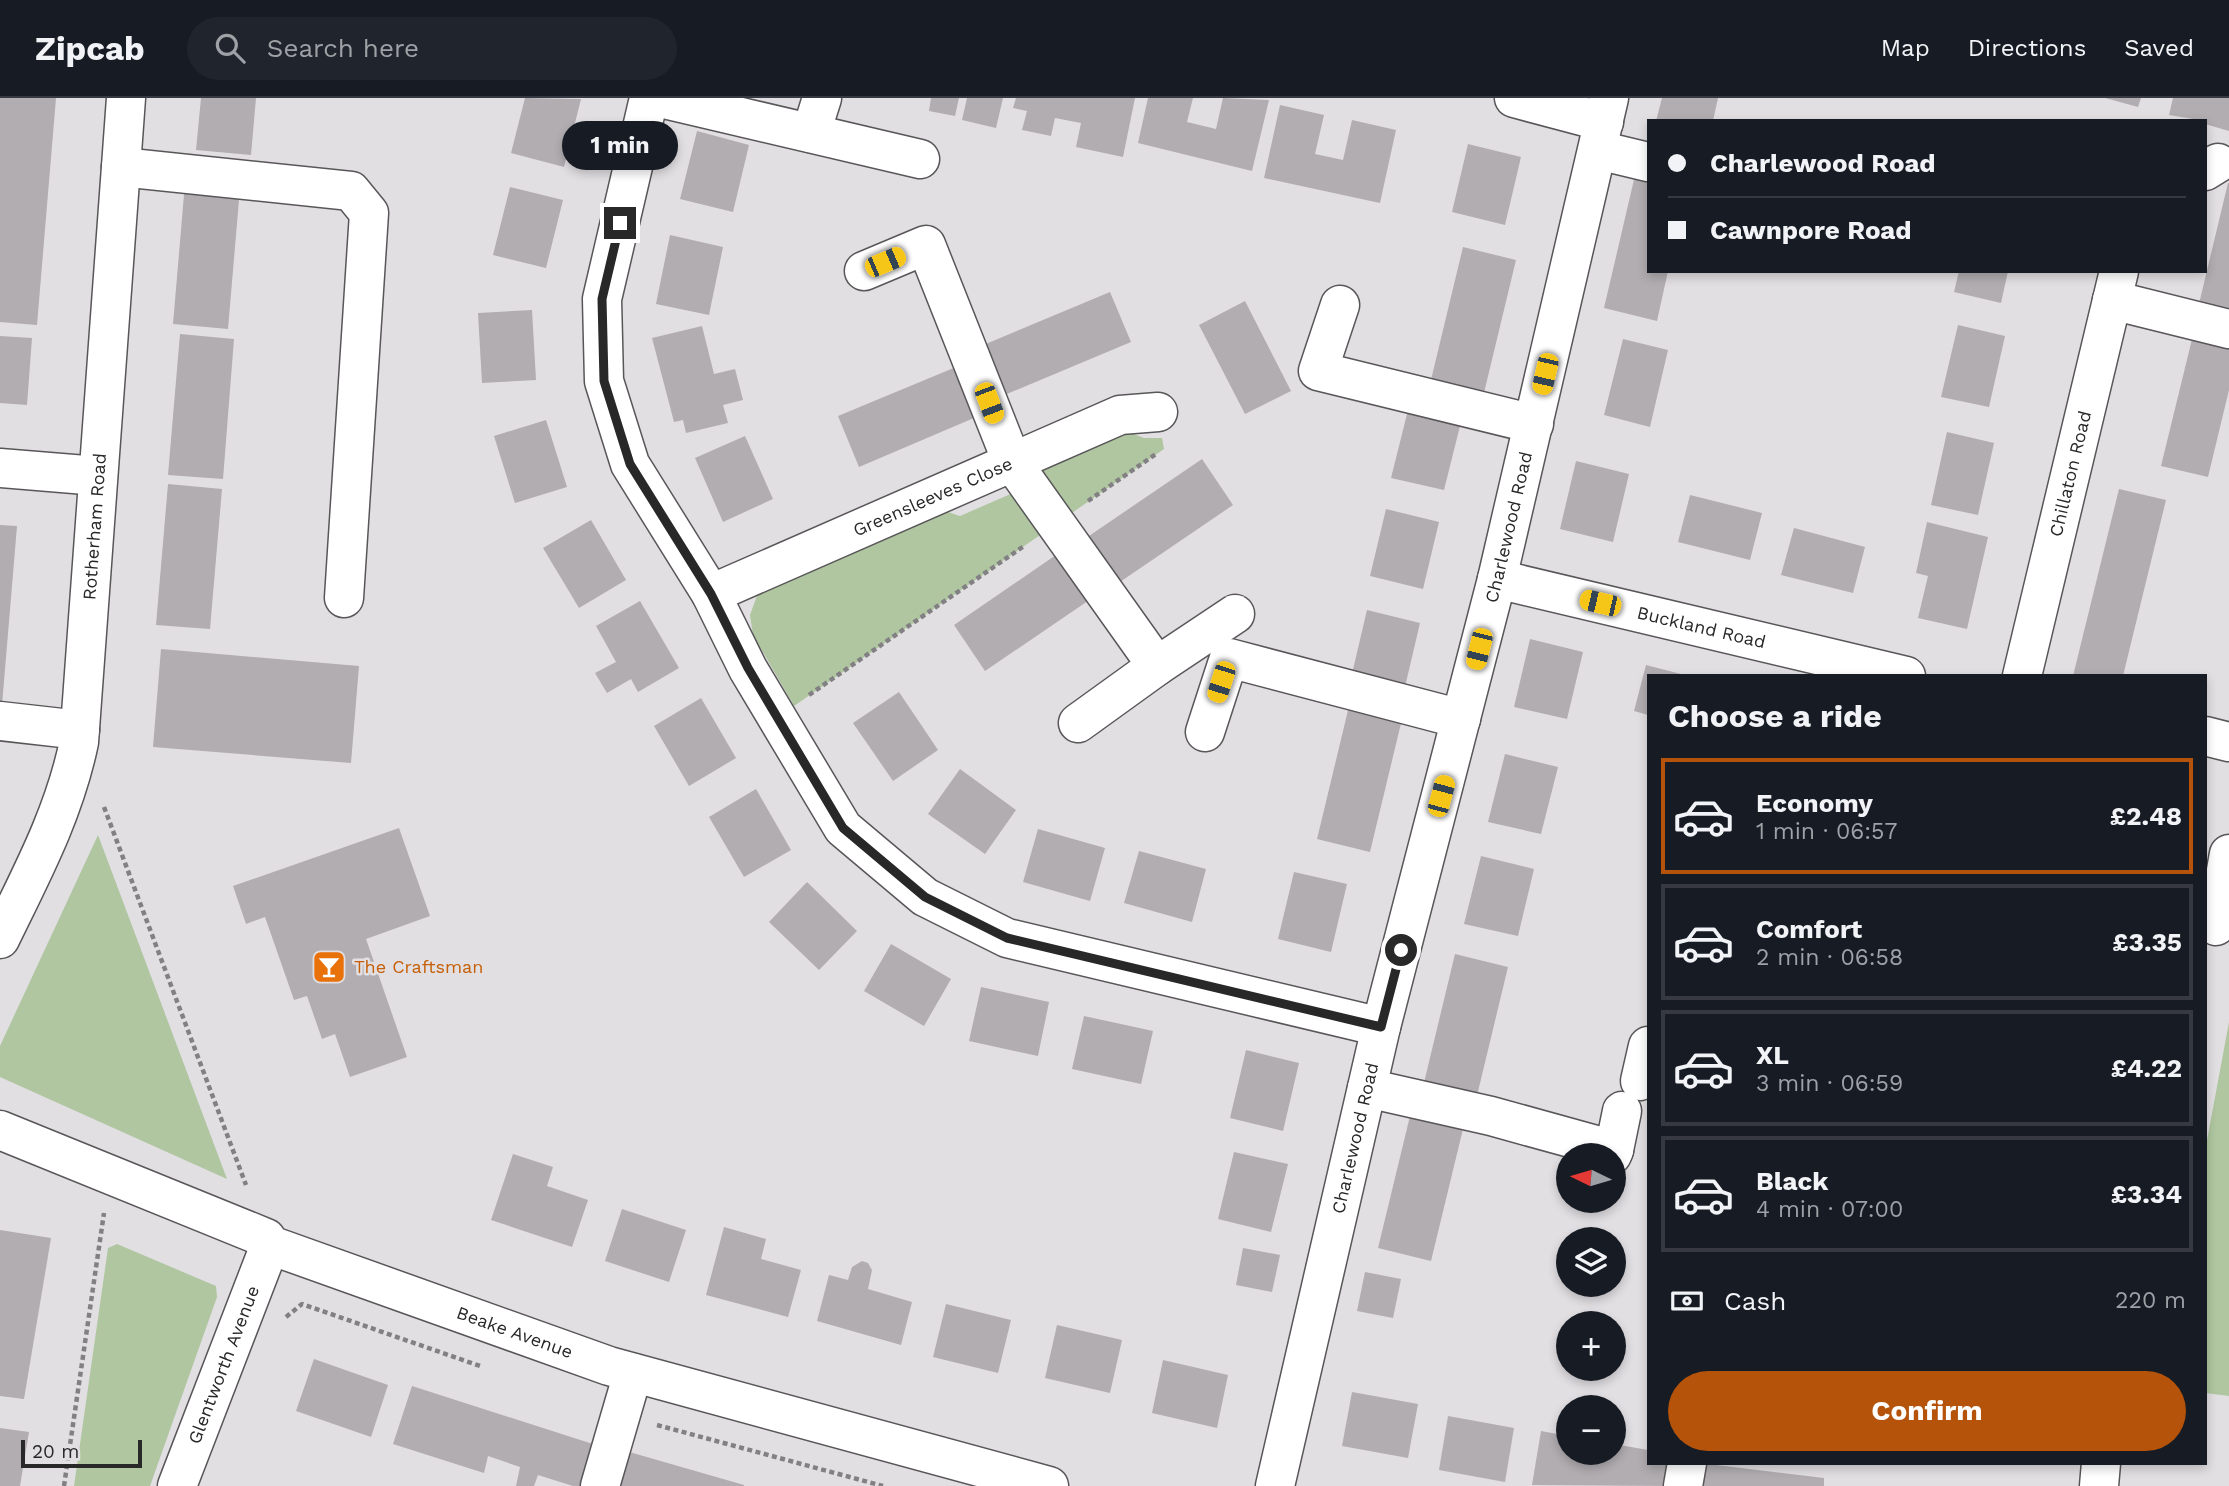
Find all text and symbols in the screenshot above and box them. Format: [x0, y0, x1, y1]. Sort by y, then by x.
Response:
search box [187, 17, 677, 80]
text: Zipcab [35, 29, 145, 68]
icon: search [211, 29, 249, 67]
text: Search here [267, 33, 419, 63]
text: Map [1881, 34, 1930, 62]
text: Directions [1968, 34, 2086, 62]
text: Saved [2124, 34, 2194, 62]
callout: 1 min [562, 122, 678, 170]
text: 1 min [590, 132, 650, 159]
text: Charlewood Road [1710, 148, 1936, 178]
route end [604, 207, 636, 239]
text: Cawnpore Road [1710, 215, 1912, 245]
car [862, 244, 909, 280]
car [1531, 351, 1560, 397]
car [972, 380, 1007, 426]
street label: Chillaton Road [2045, 409, 2095, 539]
street label: Charlewood Road [1480, 449, 1536, 605]
street label: Rotherham Road [78, 452, 110, 601]
street label: Greensleeves Close [850, 453, 1015, 541]
car [1578, 588, 1623, 618]
street label: Buckland Road [1635, 602, 1768, 652]
car [1464, 626, 1495, 672]
car [1205, 659, 1238, 705]
text: Choose a ride [1668, 697, 1882, 735]
car [1426, 773, 1457, 819]
icon: car [1672, 785, 1735, 848]
text: Economy [1756, 788, 1873, 818]
text: £2.48 [2110, 801, 2182, 831]
text: 1 min · 06:57 [1756, 818, 1897, 845]
icon: car [1672, 911, 1735, 974]
text: Comfort [1756, 914, 1862, 944]
text: £3.35 [2112, 927, 2182, 957]
route start [1385, 934, 1417, 966]
text: 2 min · 06:58 [1756, 944, 1903, 971]
bar icon: The Craftsman [310, 948, 348, 986]
place label: The Craftsman [354, 956, 483, 977]
icon: car [1672, 1037, 1735, 1100]
text: XL [1756, 1040, 1789, 1070]
text: £4.22 [2111, 1053, 2182, 1083]
street label: Charlewood Road [1327, 1060, 1382, 1216]
text: 3 min · 06:59 [1756, 1070, 1903, 1097]
north arrow [1556, 1143, 1626, 1213]
map controls [1556, 1143, 1626, 1465]
icon: car [1672, 1163, 1735, 1226]
text: Black [1756, 1166, 1828, 1196]
text: £3.34 [2111, 1179, 2182, 1209]
text: 4 min · 07:00 [1756, 1196, 1903, 1223]
button: layers [1556, 1227, 1626, 1297]
street label: Glentworth Avenue [183, 1282, 263, 1447]
icon: cash [1668, 1282, 1706, 1320]
text: Cash [1724, 1286, 1786, 1316]
text: 220 m [2115, 1287, 2186, 1314]
street label: Beake Avenue [454, 1302, 576, 1362]
button: + [1556, 1311, 1626, 1381]
button: Confirm [1668, 1371, 2186, 1451]
button: − [1556, 1395, 1626, 1465]
scale bar [21, 1437, 142, 1469]
text: 20 m [32, 1440, 79, 1463]

